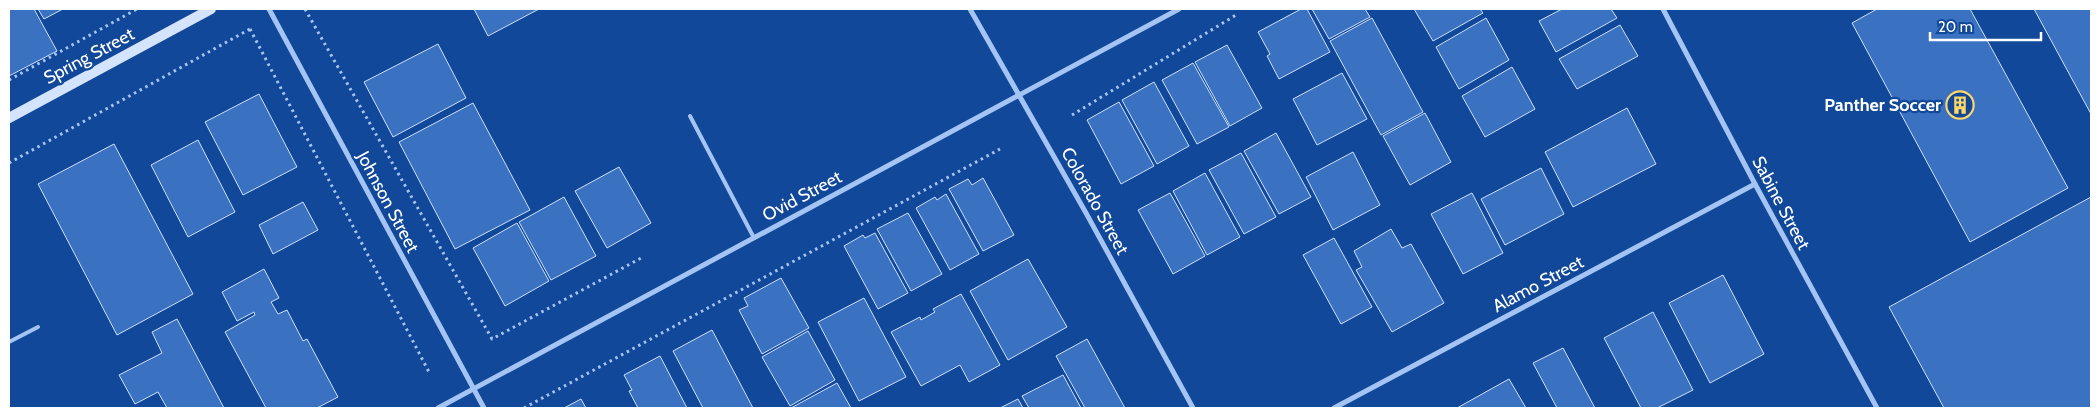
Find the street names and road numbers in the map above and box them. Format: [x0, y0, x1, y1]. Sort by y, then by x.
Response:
street label: Spring Street [40, 23, 138, 89]
street label: Colorado Street [1056, 144, 1134, 258]
street label: Johnson Street [352, 147, 424, 257]
street label: Sabine Street [1747, 153, 1815, 253]
street label: Ovid Street [758, 166, 846, 226]
street label: Alamo Street [1489, 251, 1587, 317]

